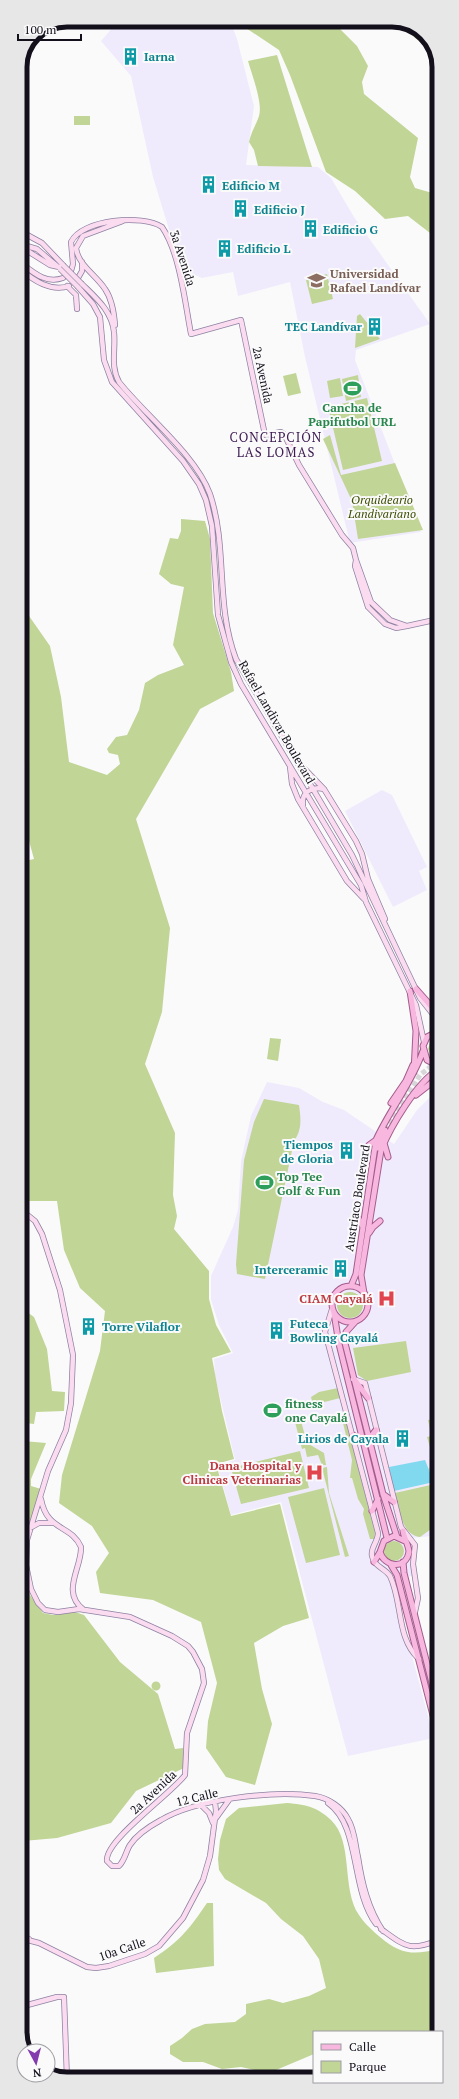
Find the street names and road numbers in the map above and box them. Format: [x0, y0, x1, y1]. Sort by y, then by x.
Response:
street label: 3a Avenida [167, 228, 199, 288]
street label: 2a Avenida [250, 345, 276, 405]
street label: Rafael Landivar Boulevard [236, 658, 319, 787]
street label: Austriaco Boulevard [341, 1143, 373, 1252]
street label: 2a Avenida [127, 1767, 179, 1817]
street label: 12 Calle [174, 1785, 220, 1809]
street label: 10a Calle [96, 1934, 148, 1964]

